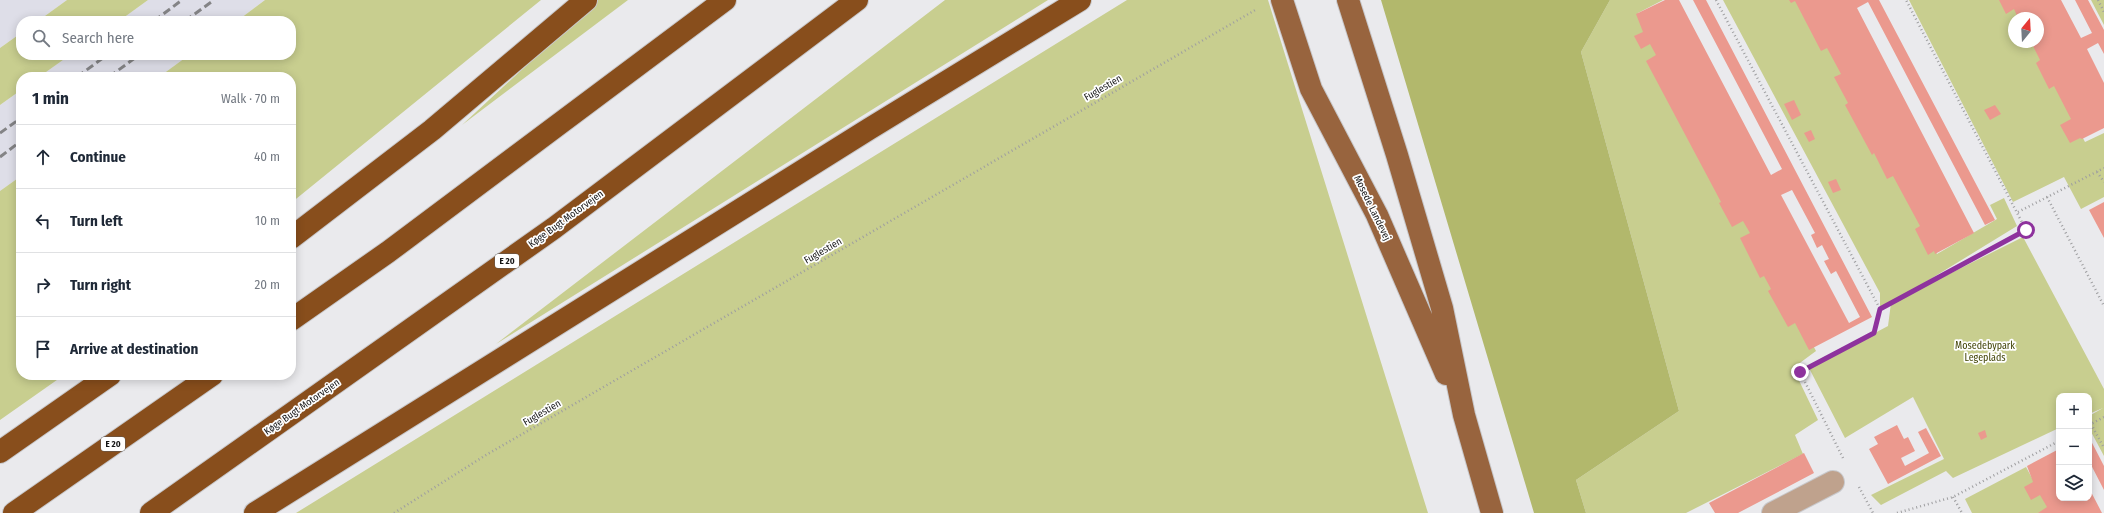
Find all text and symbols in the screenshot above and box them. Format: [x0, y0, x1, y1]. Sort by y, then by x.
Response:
north arrow [2008, 12, 2044, 48]
search box [16, 16, 296, 60]
icon: search [30, 27, 52, 49]
text: Search here [62, 29, 134, 47]
street label: Fuglestien [1082, 72, 1124, 104]
text: 1 min [32, 88, 69, 109]
text: Walk · 70 m [221, 91, 280, 106]
icon: ahead [32, 146, 54, 168]
text: Continue [70, 148, 126, 166]
text: 40 m [254, 149, 280, 164]
street label: Mosede Landevej [1351, 174, 1393, 242]
street label: Køge Bugt Motorvejen [526, 188, 606, 250]
icon: left [32, 210, 54, 232]
text: Turn left [70, 212, 123, 230]
text: 10 m [255, 213, 280, 228]
route start [2017, 221, 2035, 239]
street label: Fuglestien [802, 235, 844, 267]
road number: E 20 [495, 254, 519, 268]
icon: right [32, 274, 54, 296]
text: Turn right [70, 276, 131, 294]
text: 20 m [254, 277, 280, 292]
icon: arrive [32, 338, 54, 360]
text: Arrive at destination [70, 340, 198, 358]
park label: Mosedebypark Legeplads [1955, 340, 2015, 364]
route end [1791, 363, 1809, 381]
street label: Køge Bugt Motorvejen [262, 376, 342, 438]
map controls [2056, 393, 2092, 501]
button: + [2056, 393, 2092, 429]
street label: Fuglestien [521, 397, 563, 429]
button: − [2056, 429, 2092, 465]
road number: E 20 [101, 437, 125, 451]
button: layers [2056, 465, 2092, 501]

